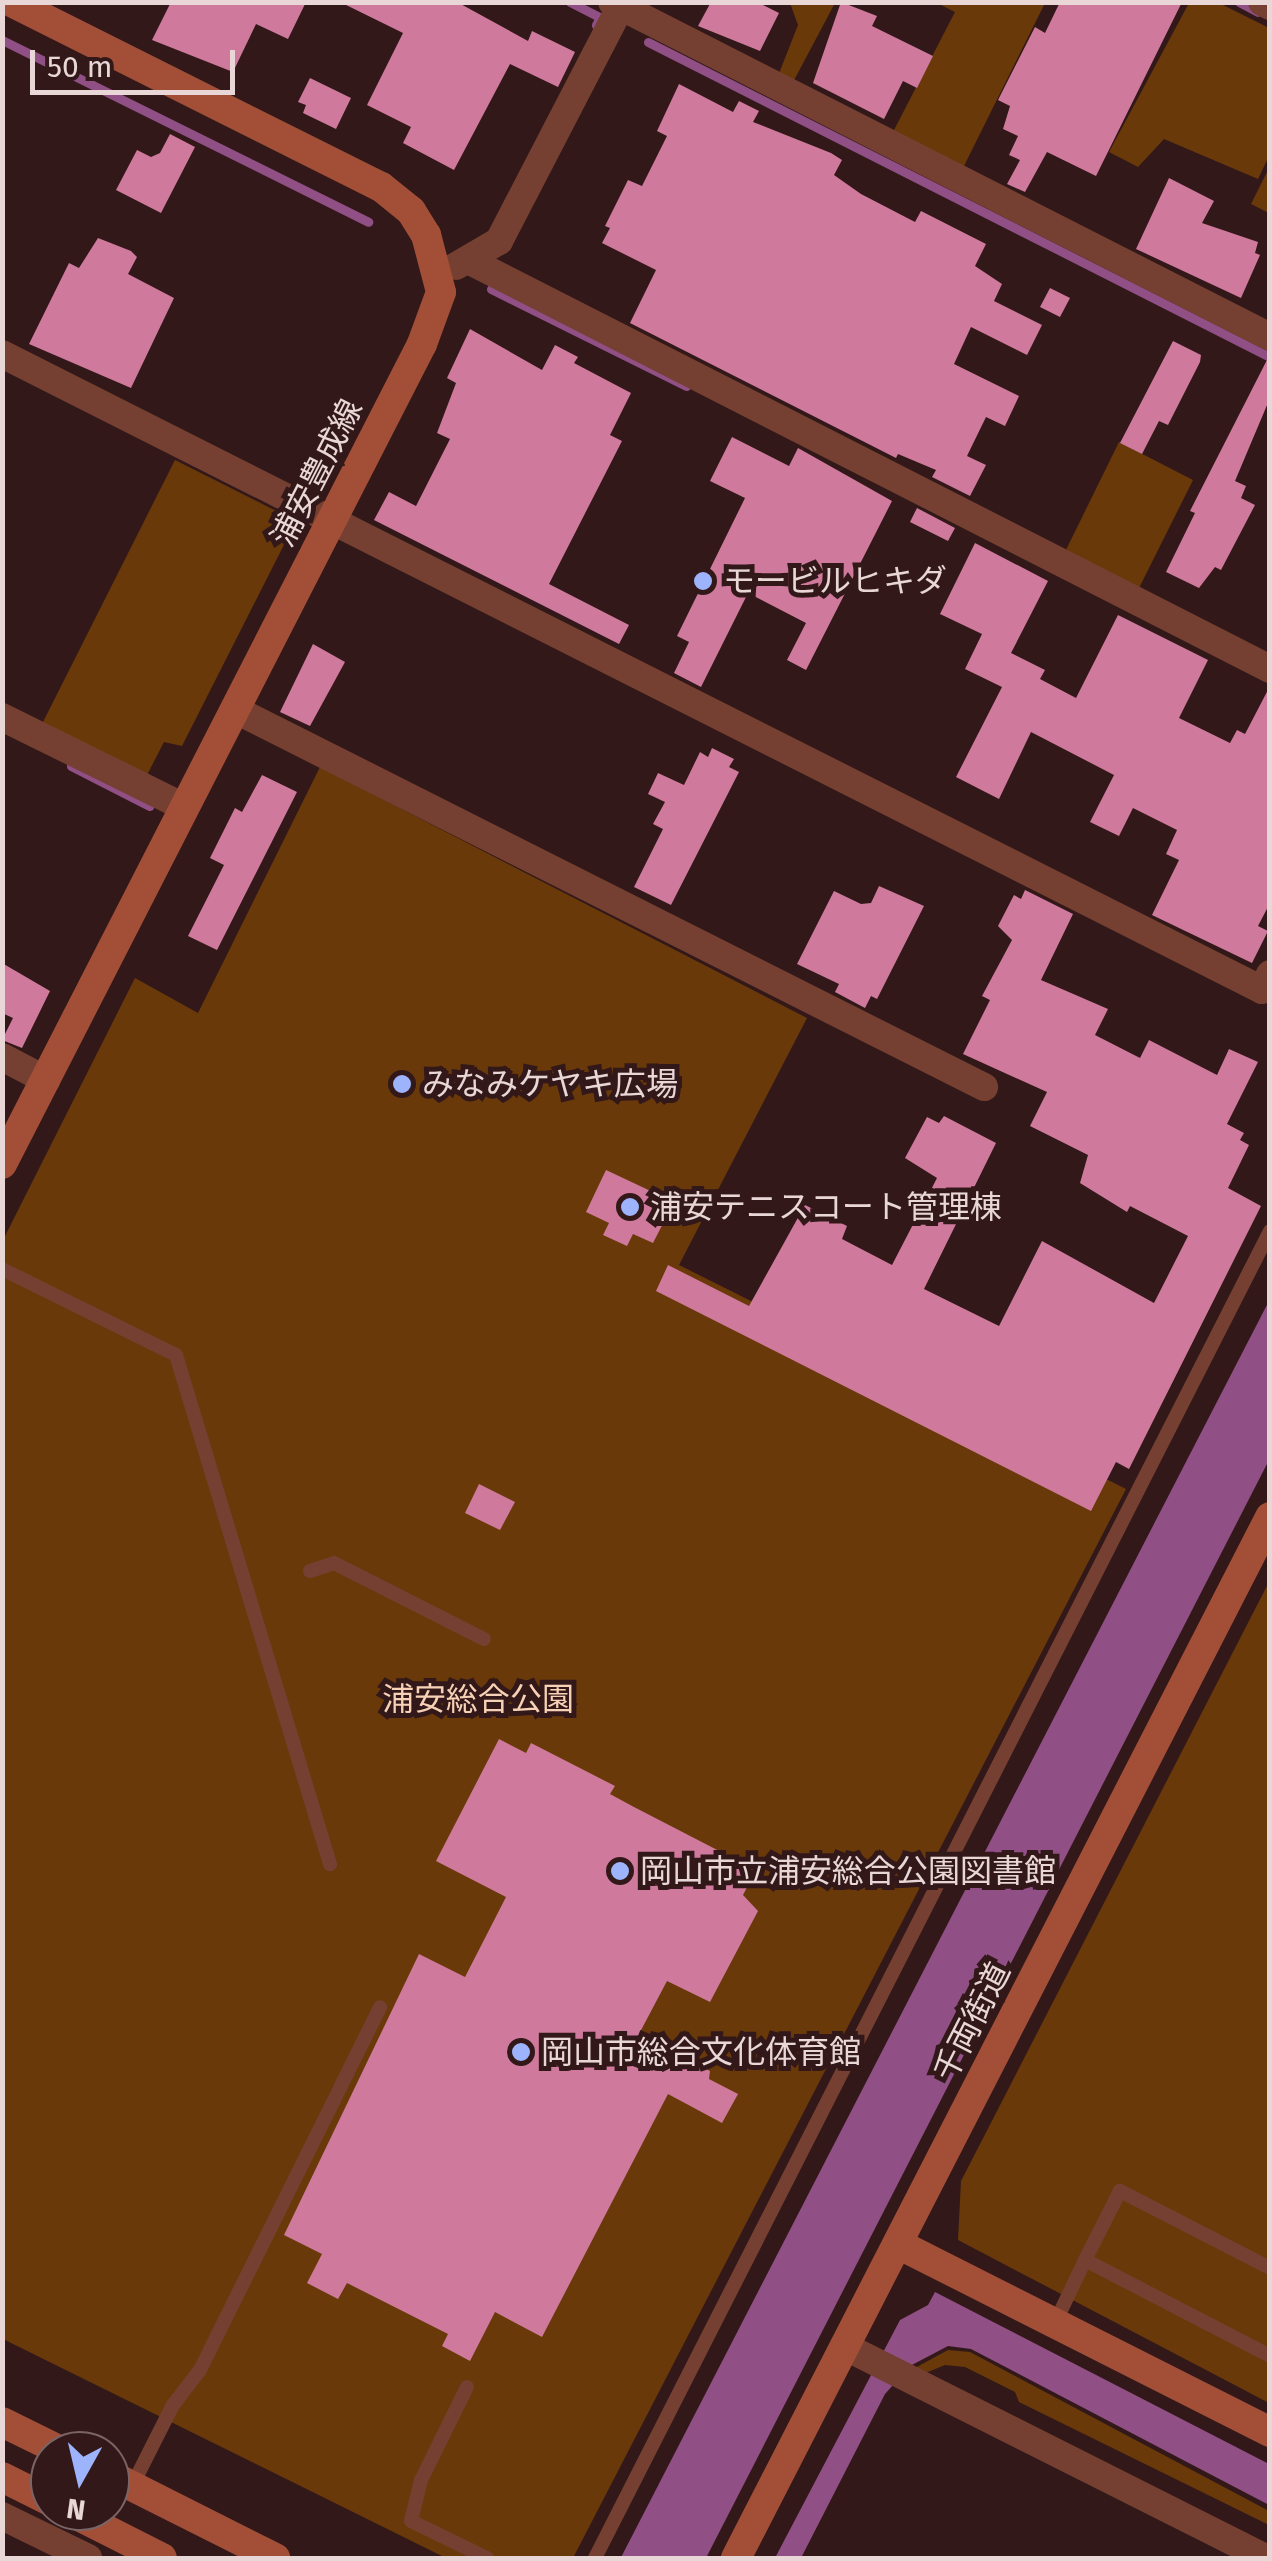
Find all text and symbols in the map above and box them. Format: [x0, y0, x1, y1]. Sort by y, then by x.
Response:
scale bar [35, 30, 240, 92]
text: 50 m [47, 49, 112, 85]
street label: 浦安豊成線 [264, 393, 370, 553]
place label: モービルヒキダ [723, 562, 947, 600]
marker: モービルヒキダ [692, 570, 714, 592]
place label: みなみケヤキ広場 [422, 1065, 678, 1103]
marker: みなみケヤキ広場 [391, 1073, 413, 1095]
place label: 浦安テニスコート管理棟 [650, 1188, 1002, 1226]
marker: 浦安テニスコート管理棟 [619, 1196, 641, 1218]
park label: 浦安総合公園 [382, 1680, 574, 1718]
place label: 岡山市立浦安総合公園図書館 [640, 1852, 1056, 1890]
marker: 岡山市立浦安総合公園図書館 [609, 1860, 631, 1882]
street label: 千両街道 [926, 1956, 1018, 2088]
place label: 岡山市総合文化体育館 [541, 2033, 861, 2071]
marker: 岡山市総合文化体育館 [510, 2041, 532, 2063]
north arrow [30, 2431, 130, 2531]
text: N [65, 2492, 88, 2527]

